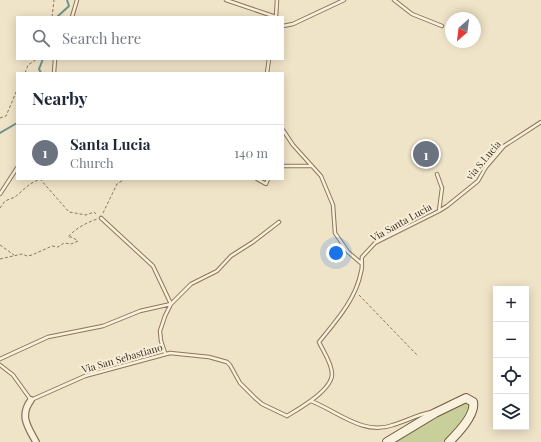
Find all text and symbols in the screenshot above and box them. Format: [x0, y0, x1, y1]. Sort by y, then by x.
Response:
north arrow [445, 12, 481, 48]
search box [16, 16, 284, 60]
icon: search [30, 27, 52, 49]
text: Search here [62, 28, 141, 48]
text: Nearby [32, 87, 87, 109]
text: Santa Lucia [70, 134, 150, 154]
street label: via S.Lucia [462, 137, 504, 183]
pin: 1 [413, 139, 439, 169]
text: 1 [43, 144, 47, 161]
text: 140 m [234, 144, 268, 161]
text: Church [70, 154, 114, 171]
street label: Via Santa Lucia [367, 199, 434, 245]
your location [326, 243, 346, 263]
map controls [493, 286, 529, 430]
button: + [493, 286, 529, 322]
button: − [493, 322, 529, 358]
street label: Via San Sebastiano [79, 340, 165, 377]
button: locate [493, 358, 529, 394]
button: layers [493, 394, 529, 430]

